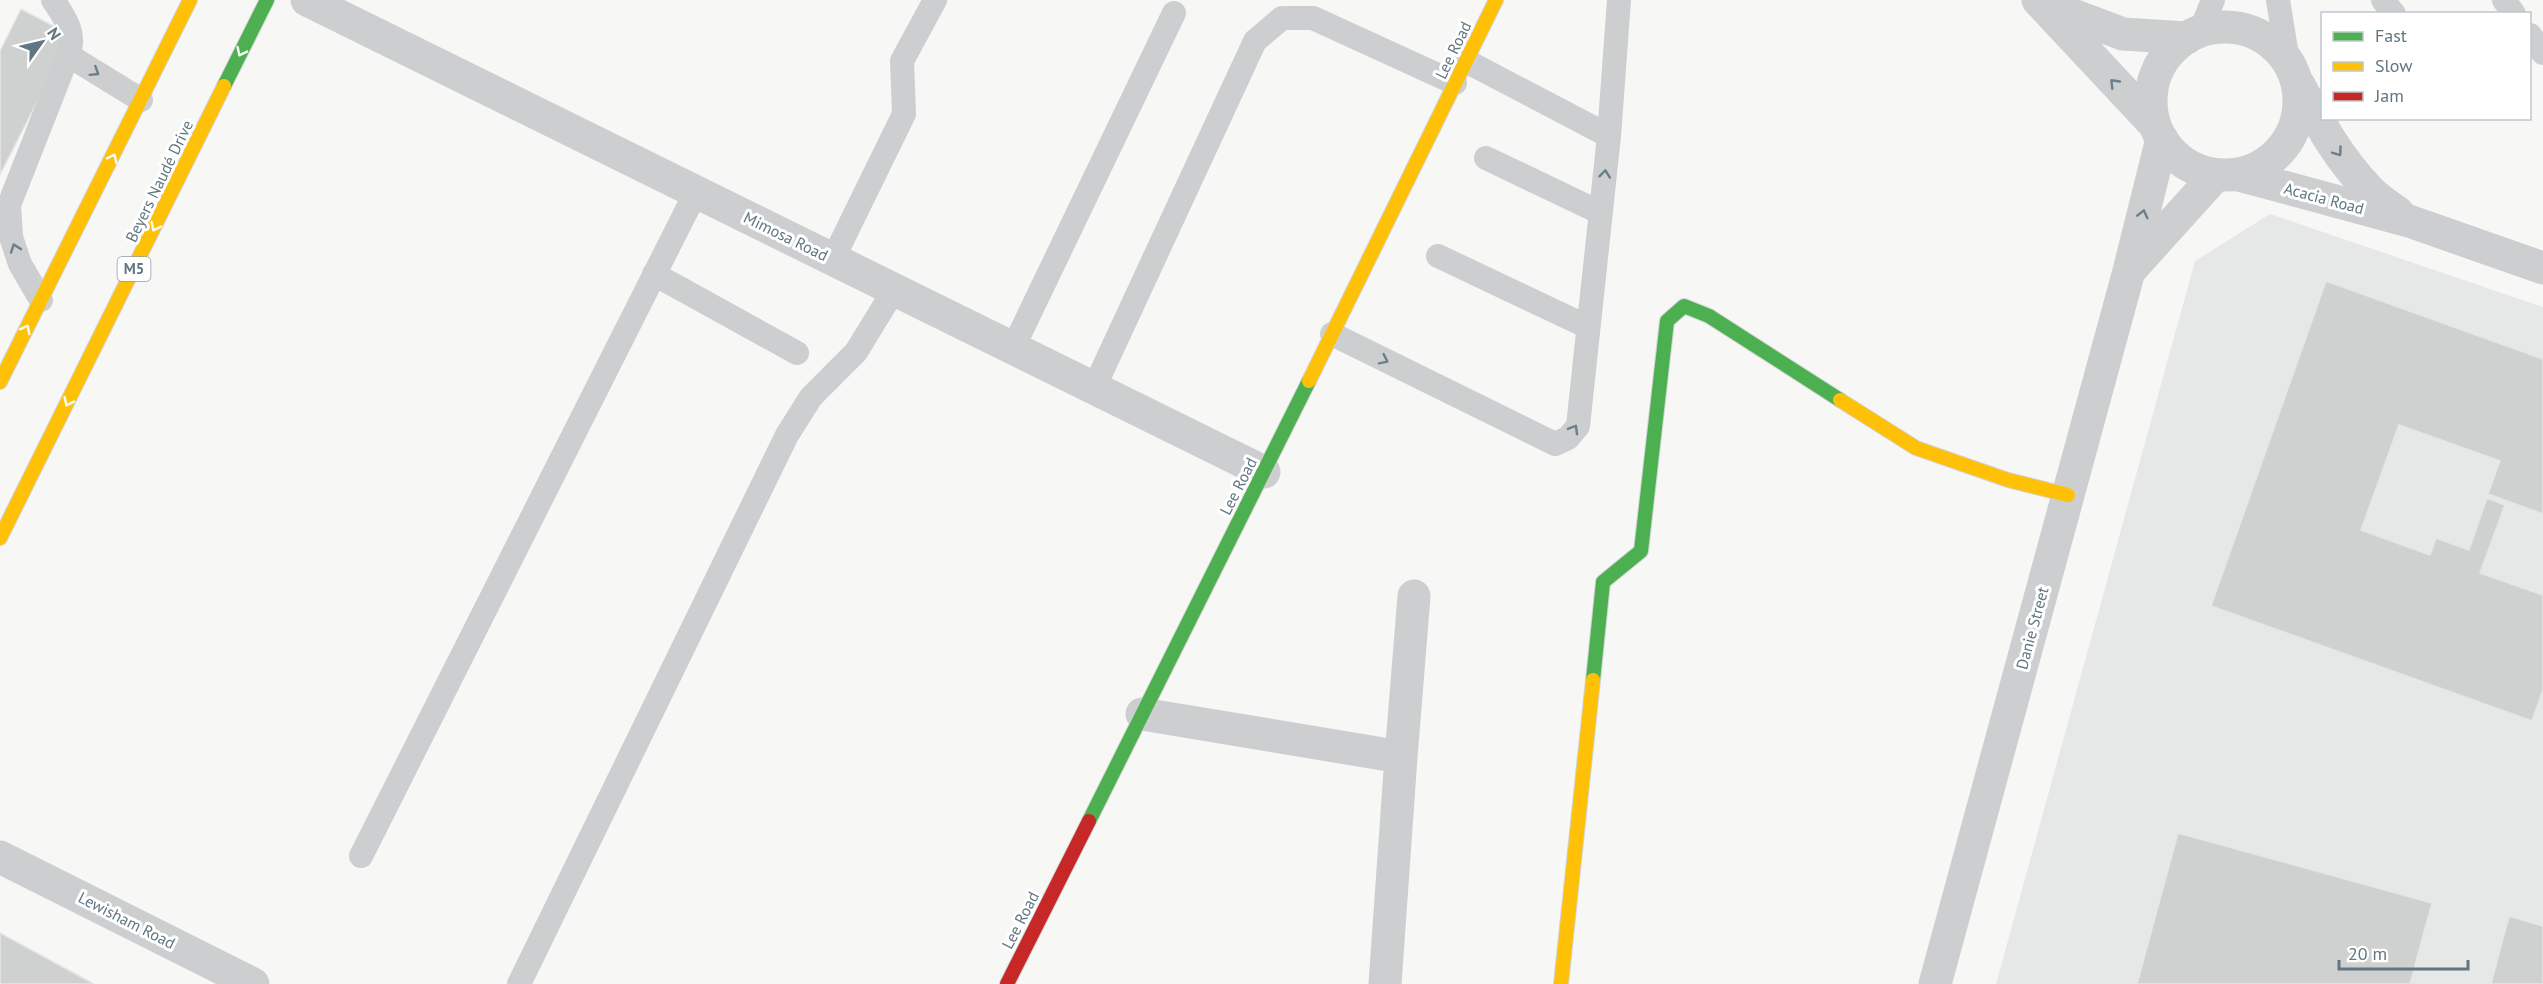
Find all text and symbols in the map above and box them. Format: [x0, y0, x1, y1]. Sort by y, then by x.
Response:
north arrow [12, 12, 72, 72]
legend [2321, 12, 2531, 120]
street label: Lee Road [1431, 18, 1475, 82]
text: N [43, 24, 66, 44]
text: Fast [2375, 24, 2407, 47]
one-way arrow [237, 46, 249, 57]
text: Slow [2375, 54, 2413, 77]
one-way arrow [89, 65, 99, 77]
one-way arrow [2111, 80, 2122, 91]
text: Jam [2374, 84, 2404, 107]
street label: Beyers Naudé Drive [121, 117, 197, 245]
one-way arrow [2331, 146, 2342, 157]
one-way arrow [105, 154, 117, 165]
one-way arrow [1598, 170, 1611, 179]
street label: Acacia Road [2282, 178, 2366, 218]
street label: Mimosa Road [741, 207, 831, 265]
one-way arrow [2136, 210, 2149, 220]
one-way arrow [150, 221, 162, 232]
one-way arrow [10, 243, 22, 254]
road number: M5 [118, 257, 150, 281]
one-way arrow [19, 325, 31, 336]
one-way arrow [1378, 353, 1389, 364]
one-way arrow [64, 395, 75, 406]
one-way arrow [1567, 425, 1578, 435]
street label: Lee Road [1215, 454, 1261, 518]
street label: Danie Street [2011, 584, 2053, 672]
street label: Lewisham Road [75, 887, 179, 953]
street label: Lee Road [997, 888, 1043, 952]
scale bar [2339, 933, 2468, 971]
text: 20 m [2348, 942, 2387, 965]

